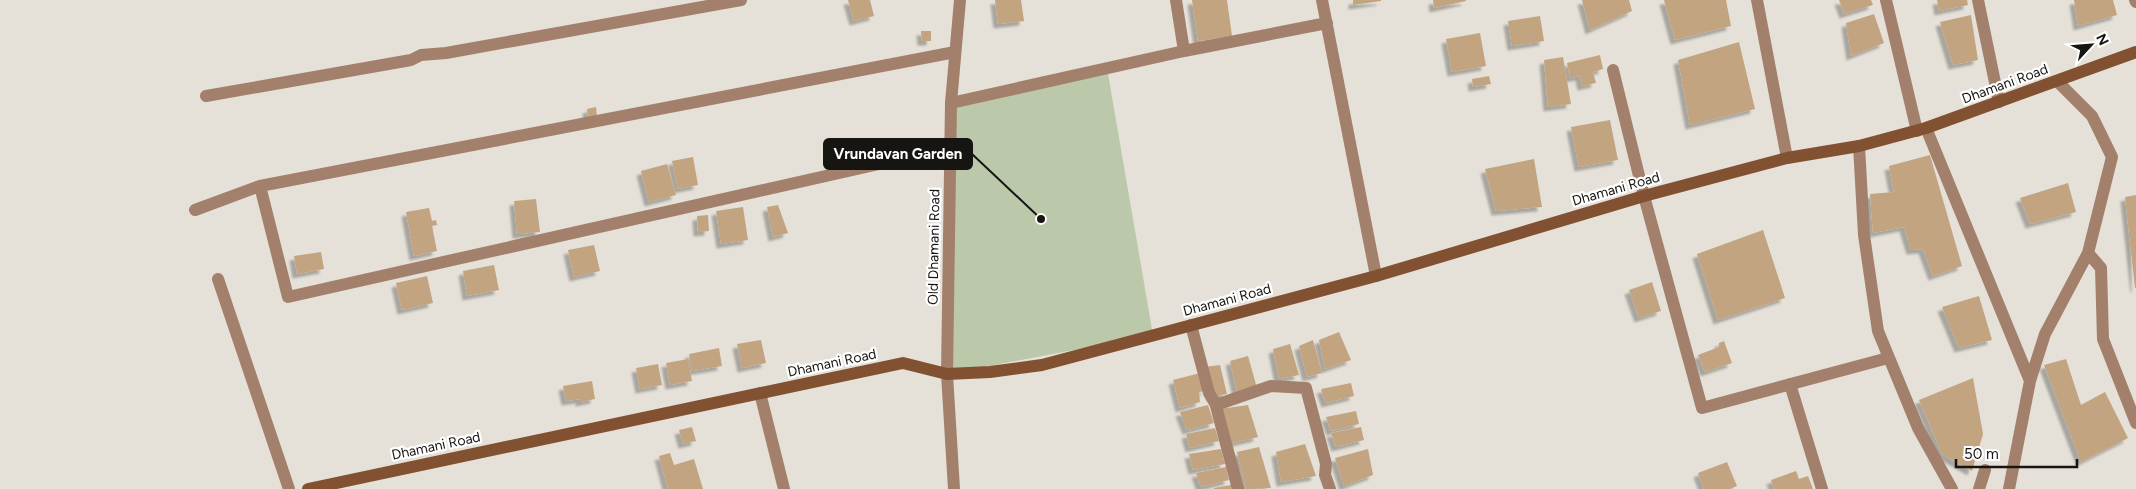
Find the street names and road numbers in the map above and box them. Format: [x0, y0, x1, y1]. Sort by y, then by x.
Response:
street label: Dhamani Road [1960, 61, 2050, 107]
street label: Dhamani Road [1570, 168, 1662, 210]
street label: Old Dhamani Road [924, 189, 944, 305]
street label: Dhamani Road [1181, 280, 1273, 320]
street label: Dhamani Road [786, 345, 878, 381]
street label: Dhamani Road [390, 428, 482, 464]

